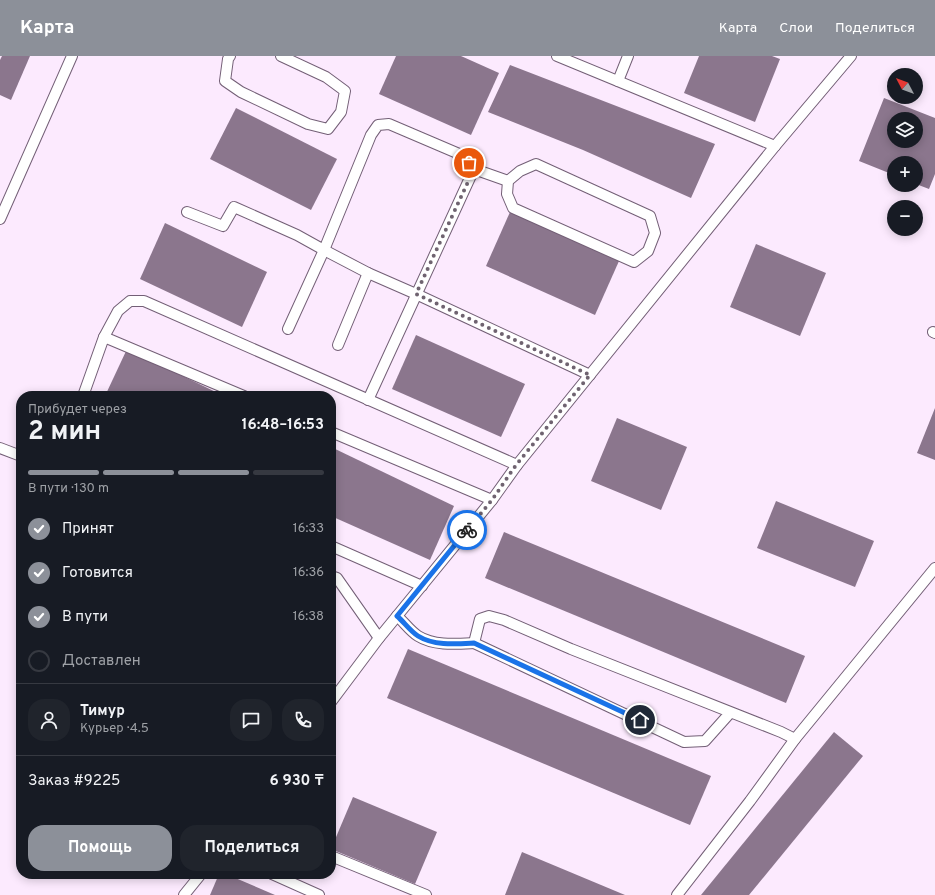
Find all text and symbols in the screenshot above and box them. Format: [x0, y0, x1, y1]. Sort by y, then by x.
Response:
text: Карта [20, 16, 74, 40]
text: Карта [719, 20, 757, 37]
text: Слои [779, 20, 813, 37]
text: Поделиться [835, 20, 915, 37]
north arrow [887, 68, 923, 104]
map controls [887, 68, 923, 236]
button: layers [887, 112, 923, 148]
pin [452, 146, 486, 180]
icon: bag [458, 152, 480, 174]
button: + [887, 156, 923, 192]
button: − [887, 200, 923, 236]
text: Прибудет через [28, 402, 127, 418]
text: 2 мин [28, 416, 101, 449]
text: 16:48–16:53 [242, 416, 324, 435]
text: В пути · 130 m [28, 481, 109, 497]
courier [447, 510, 487, 550]
icon: check [28, 518, 50, 540]
icon: bike [456, 519, 478, 541]
text: Принят [62, 520, 114, 539]
text: 16:33 [293, 521, 324, 537]
icon: check [28, 562, 50, 584]
text: Готовится [62, 564, 133, 583]
text: 16:36 [293, 565, 324, 581]
icon: check [28, 606, 50, 628]
text: В пути [62, 608, 108, 627]
text: 16:38 [293, 609, 324, 625]
text: Доставлен [62, 652, 141, 671]
button: person [28, 699, 70, 741]
button: chat [230, 699, 272, 741]
button: phone [282, 699, 324, 741]
text: Тимур [80, 702, 125, 721]
pin [623, 703, 657, 737]
icon: home [629, 709, 651, 731]
text: Курьер · 4.5 [80, 721, 149, 737]
text: Заказ #9225 [28, 772, 120, 791]
text: 6 930 ₸ [270, 772, 324, 791]
button: Помощь [28, 825, 172, 871]
button: Поделиться [180, 825, 324, 871]

